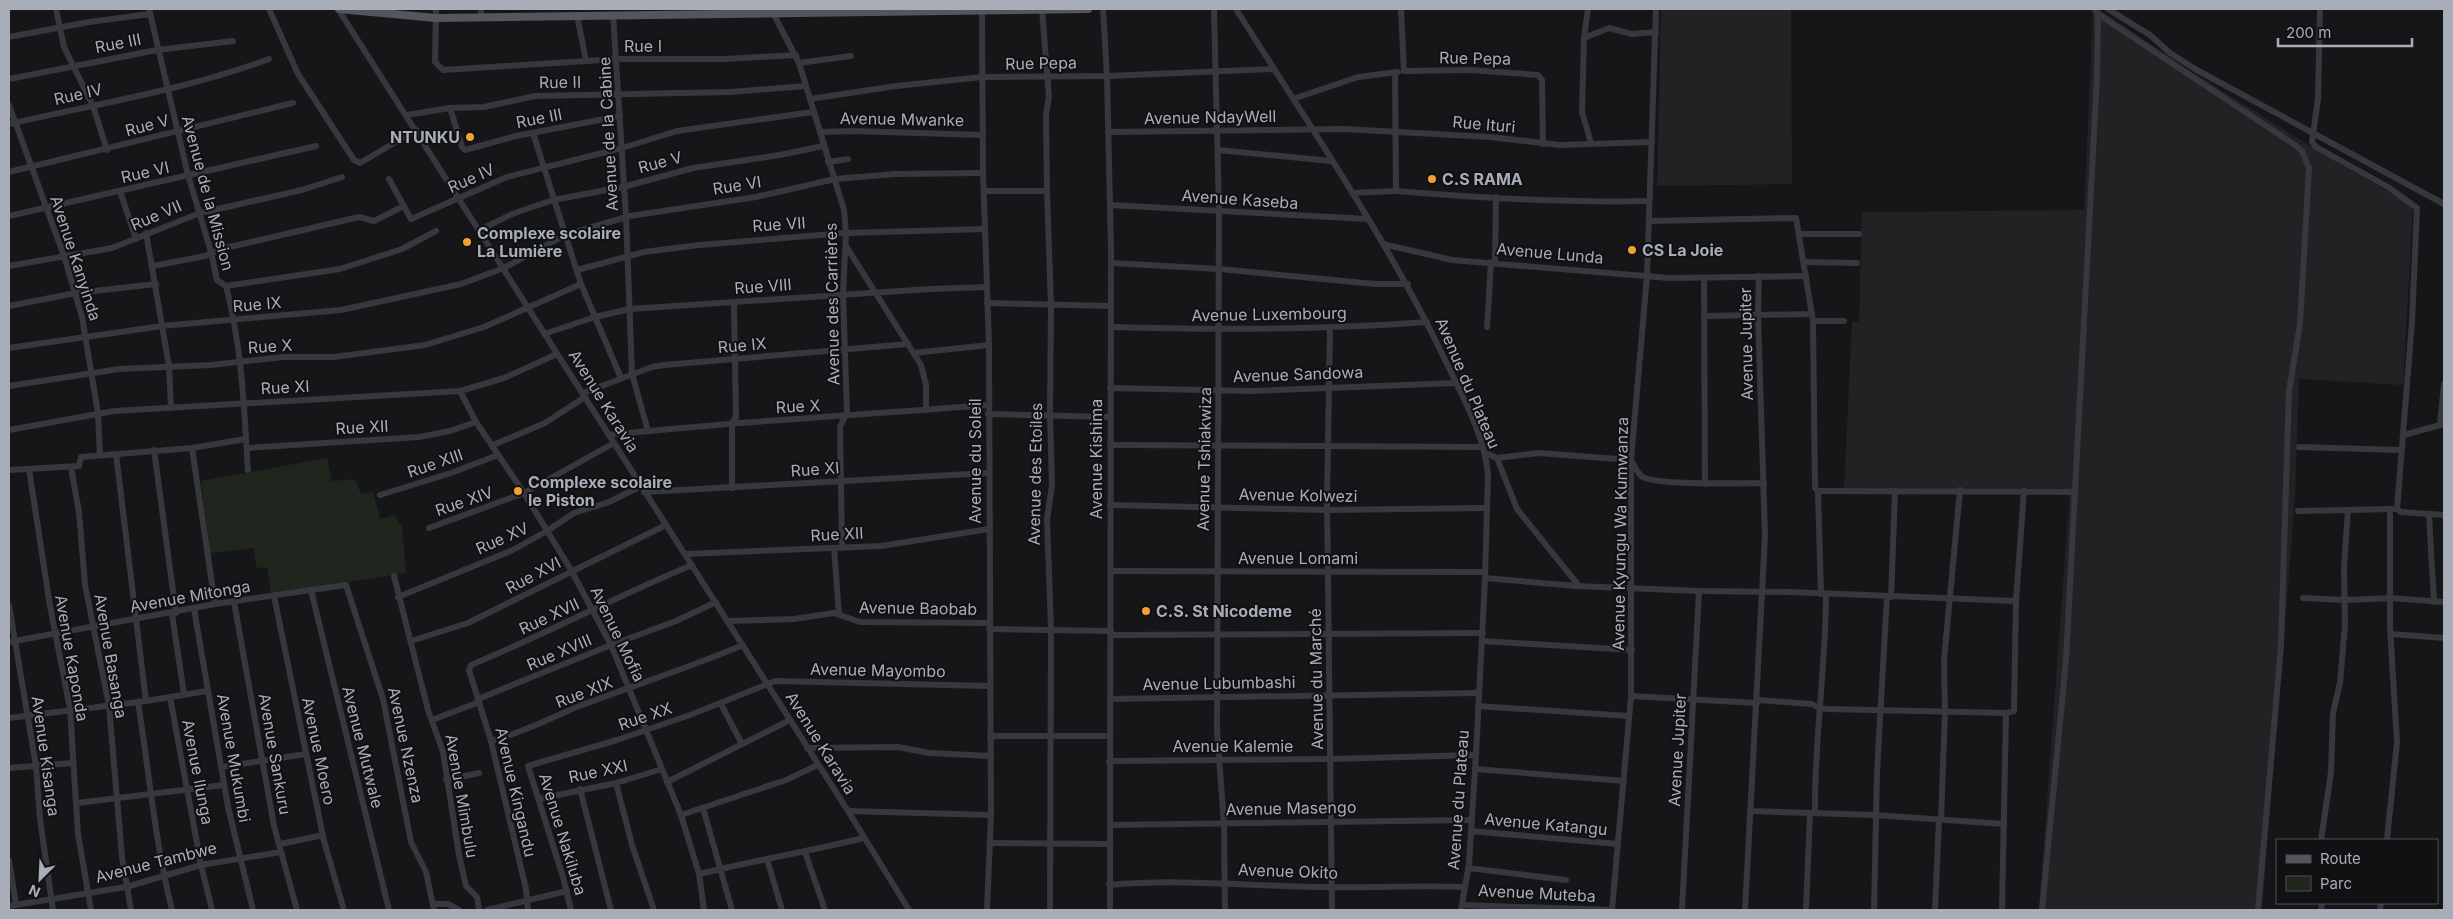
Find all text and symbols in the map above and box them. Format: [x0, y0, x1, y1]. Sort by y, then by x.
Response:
scale bar [2278, 15, 2412, 47]
text: 200 m [2286, 23, 2331, 42]
street label: Rue III [93, 29, 143, 57]
street label: Rue I [624, 36, 662, 56]
street label: Rue Pepa [1439, 47, 1511, 69]
street label: Rue Pepa [1005, 52, 1077, 74]
street label: Avenue de la Cabine [594, 56, 622, 212]
street label: Rue II [539, 72, 581, 92]
street label: Rue IV [52, 79, 104, 109]
street label: Rue III [514, 104, 564, 132]
street label: Avenue NdayWell [1144, 106, 1276, 128]
street label: Avenue Mwanke [840, 108, 964, 130]
street label: Rue V [123, 110, 171, 140]
street label: Rue Ituri [1452, 111, 1516, 137]
street label: Avenue de la Mission [178, 113, 238, 273]
place label: NTUNKU [390, 127, 460, 147]
marker: NTUNKU [464, 131, 476, 143]
street label: Rue V [636, 147, 684, 177]
street label: Rue VI [119, 157, 171, 187]
street label: Rue IV [445, 159, 497, 197]
place label: C.S RAMA [1442, 169, 1523, 189]
street label: Rue VI [711, 171, 763, 199]
marker: C.S RAMA [1426, 173, 1438, 185]
street label: Avenue Kaseba [1181, 185, 1299, 213]
street label: Avenue Kanyinda [46, 193, 106, 323]
street label: Rue VII [128, 195, 184, 235]
street label: Rue VII [752, 212, 806, 236]
street label: Avenue des Carrières [821, 222, 843, 386]
place label: Complexe scolaire La Lumière [477, 223, 621, 261]
marker: Complexe scolaire La Lumière [461, 236, 473, 248]
street label: Avenue Lunda [1496, 238, 1604, 268]
place label: CS La Joie [1642, 240, 1723, 260]
marker: CS La Joie [1626, 244, 1638, 256]
street label: Rue VIII [734, 274, 792, 298]
street label: Avenue Jupiter [1735, 287, 1757, 401]
street label: Rue IX [232, 292, 282, 316]
street label: Avenue Luxembourg [1191, 303, 1347, 325]
street label: Avenue du Plateau [1431, 314, 1505, 452]
street label: Rue IX [717, 333, 767, 357]
street label: Rue X [247, 334, 293, 358]
street label: Avenue Karavia [565, 346, 643, 456]
street label: Avenue Sandowa [1232, 362, 1364, 386]
street label: Rue XI [260, 376, 310, 398]
street label: Avenue Tshiakwiza [1193, 387, 1215, 531]
street label: Rue X [775, 395, 821, 417]
street label: Avenue du Soleil [965, 398, 985, 524]
street label: Avenue Kishima [1086, 399, 1106, 519]
street label: Avenue des Etoiles [1024, 403, 1046, 545]
street label: Rue XII [335, 416, 389, 438]
street label: Avenue Kyungu Wa Kumwanza [1608, 417, 1632, 651]
street label: Rue XIII [405, 444, 465, 482]
street label: Rue XI [790, 457, 840, 481]
place label: Complexe scolaire le Piston [528, 472, 672, 510]
street label: Rue XIV [432, 482, 496, 520]
street label: Avenue Kolwezi [1238, 484, 1358, 506]
marker: Complexe scolaire le Piston [512, 485, 524, 497]
street label: Rue XV [473, 518, 531, 558]
street label: Rue XII [810, 523, 864, 545]
street label: Avenue Lomami [1238, 548, 1358, 568]
street label: Rue XVI [502, 552, 564, 598]
street label: Avenue Mitonga [128, 576, 252, 616]
street label: Avenue Mofia [586, 583, 650, 685]
street label: Avenue Basanga [90, 592, 132, 720]
street label: Avenue Kaponda [51, 593, 93, 723]
street label: Rue XVII [516, 593, 582, 639]
street label: Avenue Baobab [859, 597, 977, 619]
place label: C.S. St Nicodeme [1156, 601, 1292, 621]
marker: C.S. St Nicodeme [1140, 605, 1152, 617]
street label: Avenue du Marché [1305, 608, 1327, 750]
street label: Rue XVIII [524, 629, 594, 675]
street label: Avenue Mayombo [810, 659, 946, 681]
street label: Rue XIX [553, 672, 616, 712]
street label: Avenue Lubumbashi [1142, 672, 1296, 694]
street label: Avenue Mutwale [338, 684, 388, 810]
street label: Avenue Nzenza [384, 685, 428, 805]
street label: Avenue Karavia [782, 688, 860, 798]
street label: Avenue Mukumbi [213, 692, 255, 824]
street label: Avenue Sankuru [254, 692, 296, 816]
street label: Avenue Jupiter [1664, 693, 1690, 807]
street label: Avenue Kisanga [28, 695, 64, 817]
street label: Avenue Moero [298, 695, 340, 807]
street label: Rue XX [616, 697, 675, 734]
street label: Avenue Ilunga [178, 718, 218, 826]
street label: Avenue Kingandu [491, 725, 541, 859]
street label: Avenue du Plateau [1443, 729, 1473, 871]
street label: Avenue Mimbulu [441, 732, 483, 860]
street label: Avenue Kalemie [1173, 736, 1293, 756]
street label: Rue XXI [567, 755, 629, 787]
street label: Avenue Nakiluba [535, 771, 591, 897]
street label: Avenue Masengo [1225, 797, 1357, 819]
street label: Avenue Katangu [1484, 809, 1608, 839]
street label: Avenue Tambwe [93, 837, 219, 887]
legend [2276, 839, 2438, 904]
text: Route [2320, 849, 2361, 868]
north arrow [15, 854, 65, 904]
street label: Avenue Okito [1238, 859, 1338, 883]
text: Parc [2320, 874, 2352, 893]
street label: Avenue Muteba [1478, 880, 1596, 906]
text: N [26, 881, 43, 901]

